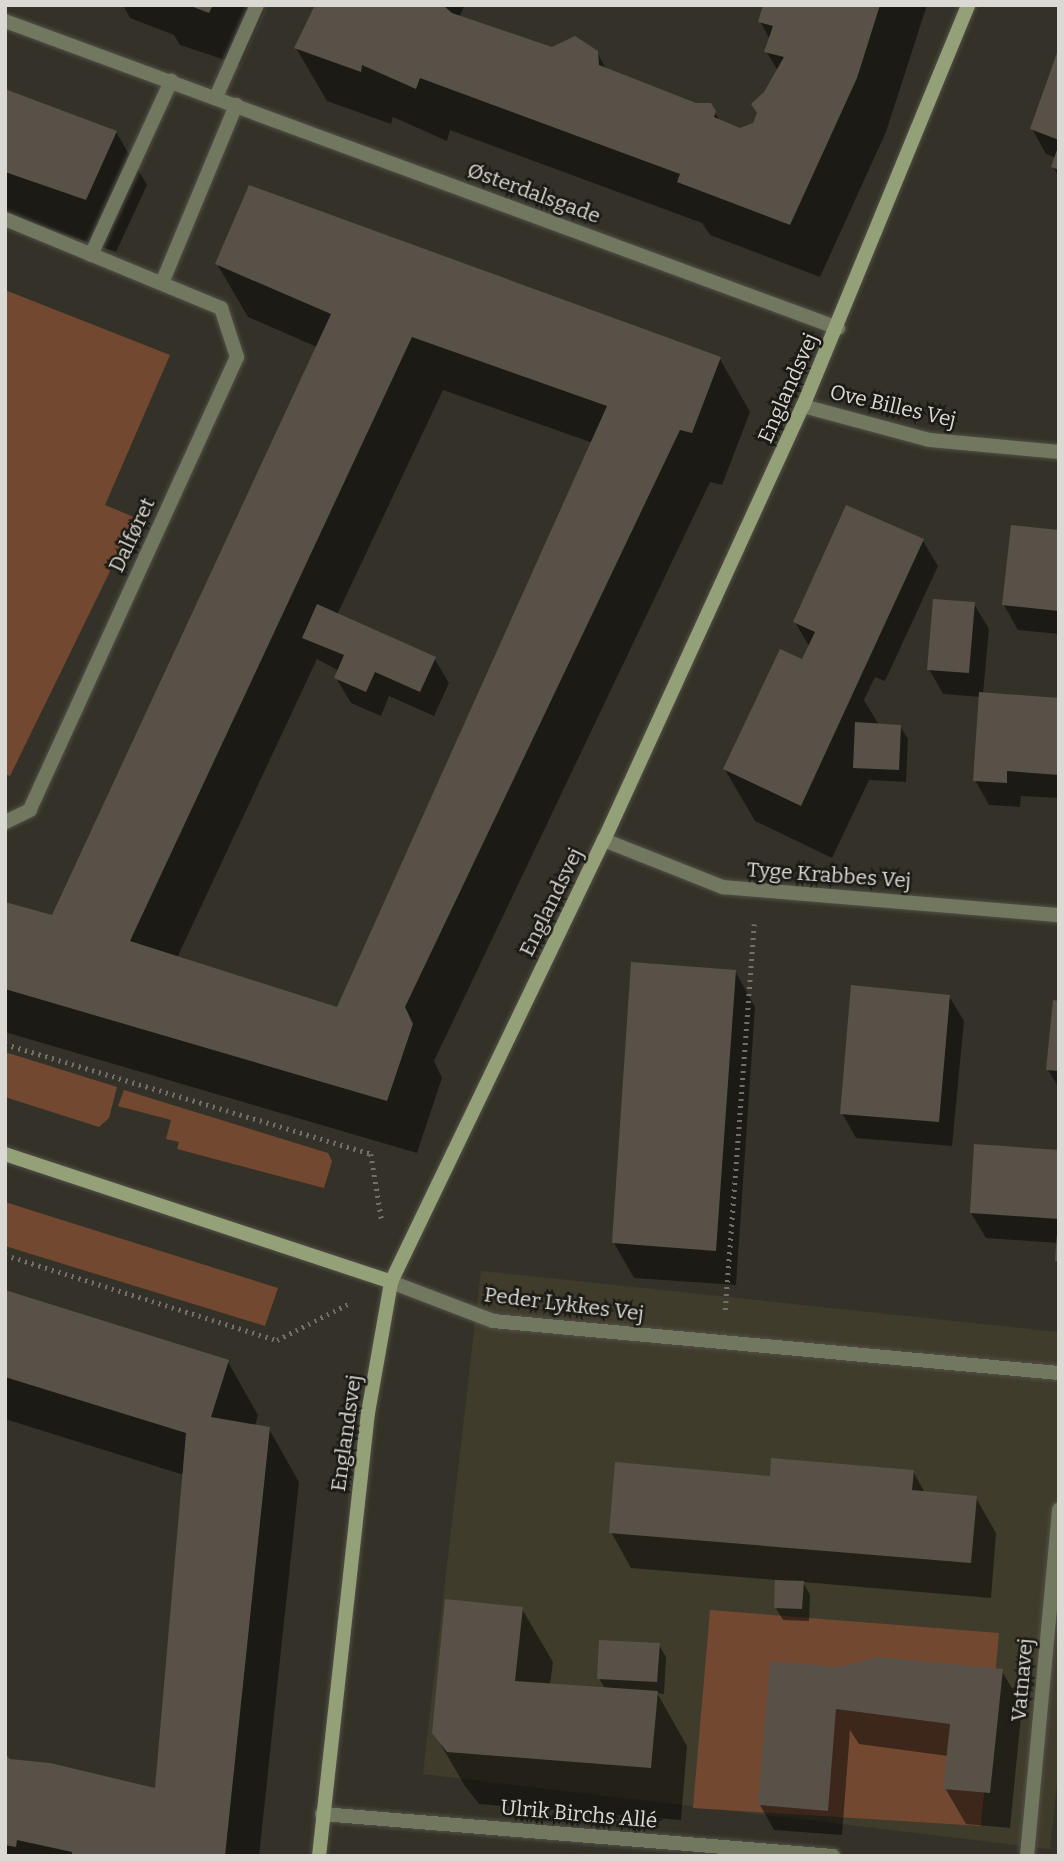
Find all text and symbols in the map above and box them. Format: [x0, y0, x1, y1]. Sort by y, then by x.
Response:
street label: Østerdalsgade [464, 157, 604, 229]
street label: Englandsvej [753, 329, 823, 447]
street label: Ove Billes Vej [827, 379, 959, 433]
street label: Dalføret [104, 494, 160, 576]
street label: Englandsvej [514, 844, 588, 960]
street label: Tyge Krabbes Vej [746, 857, 912, 893]
street label: Peder Lykkes Vej [483, 1282, 645, 1326]
street label: Englandsvej [325, 1373, 367, 1493]
street label: Vatnavej [1006, 1637, 1038, 1723]
street label: Ulrik Birchs Allé [500, 1795, 658, 1833]

